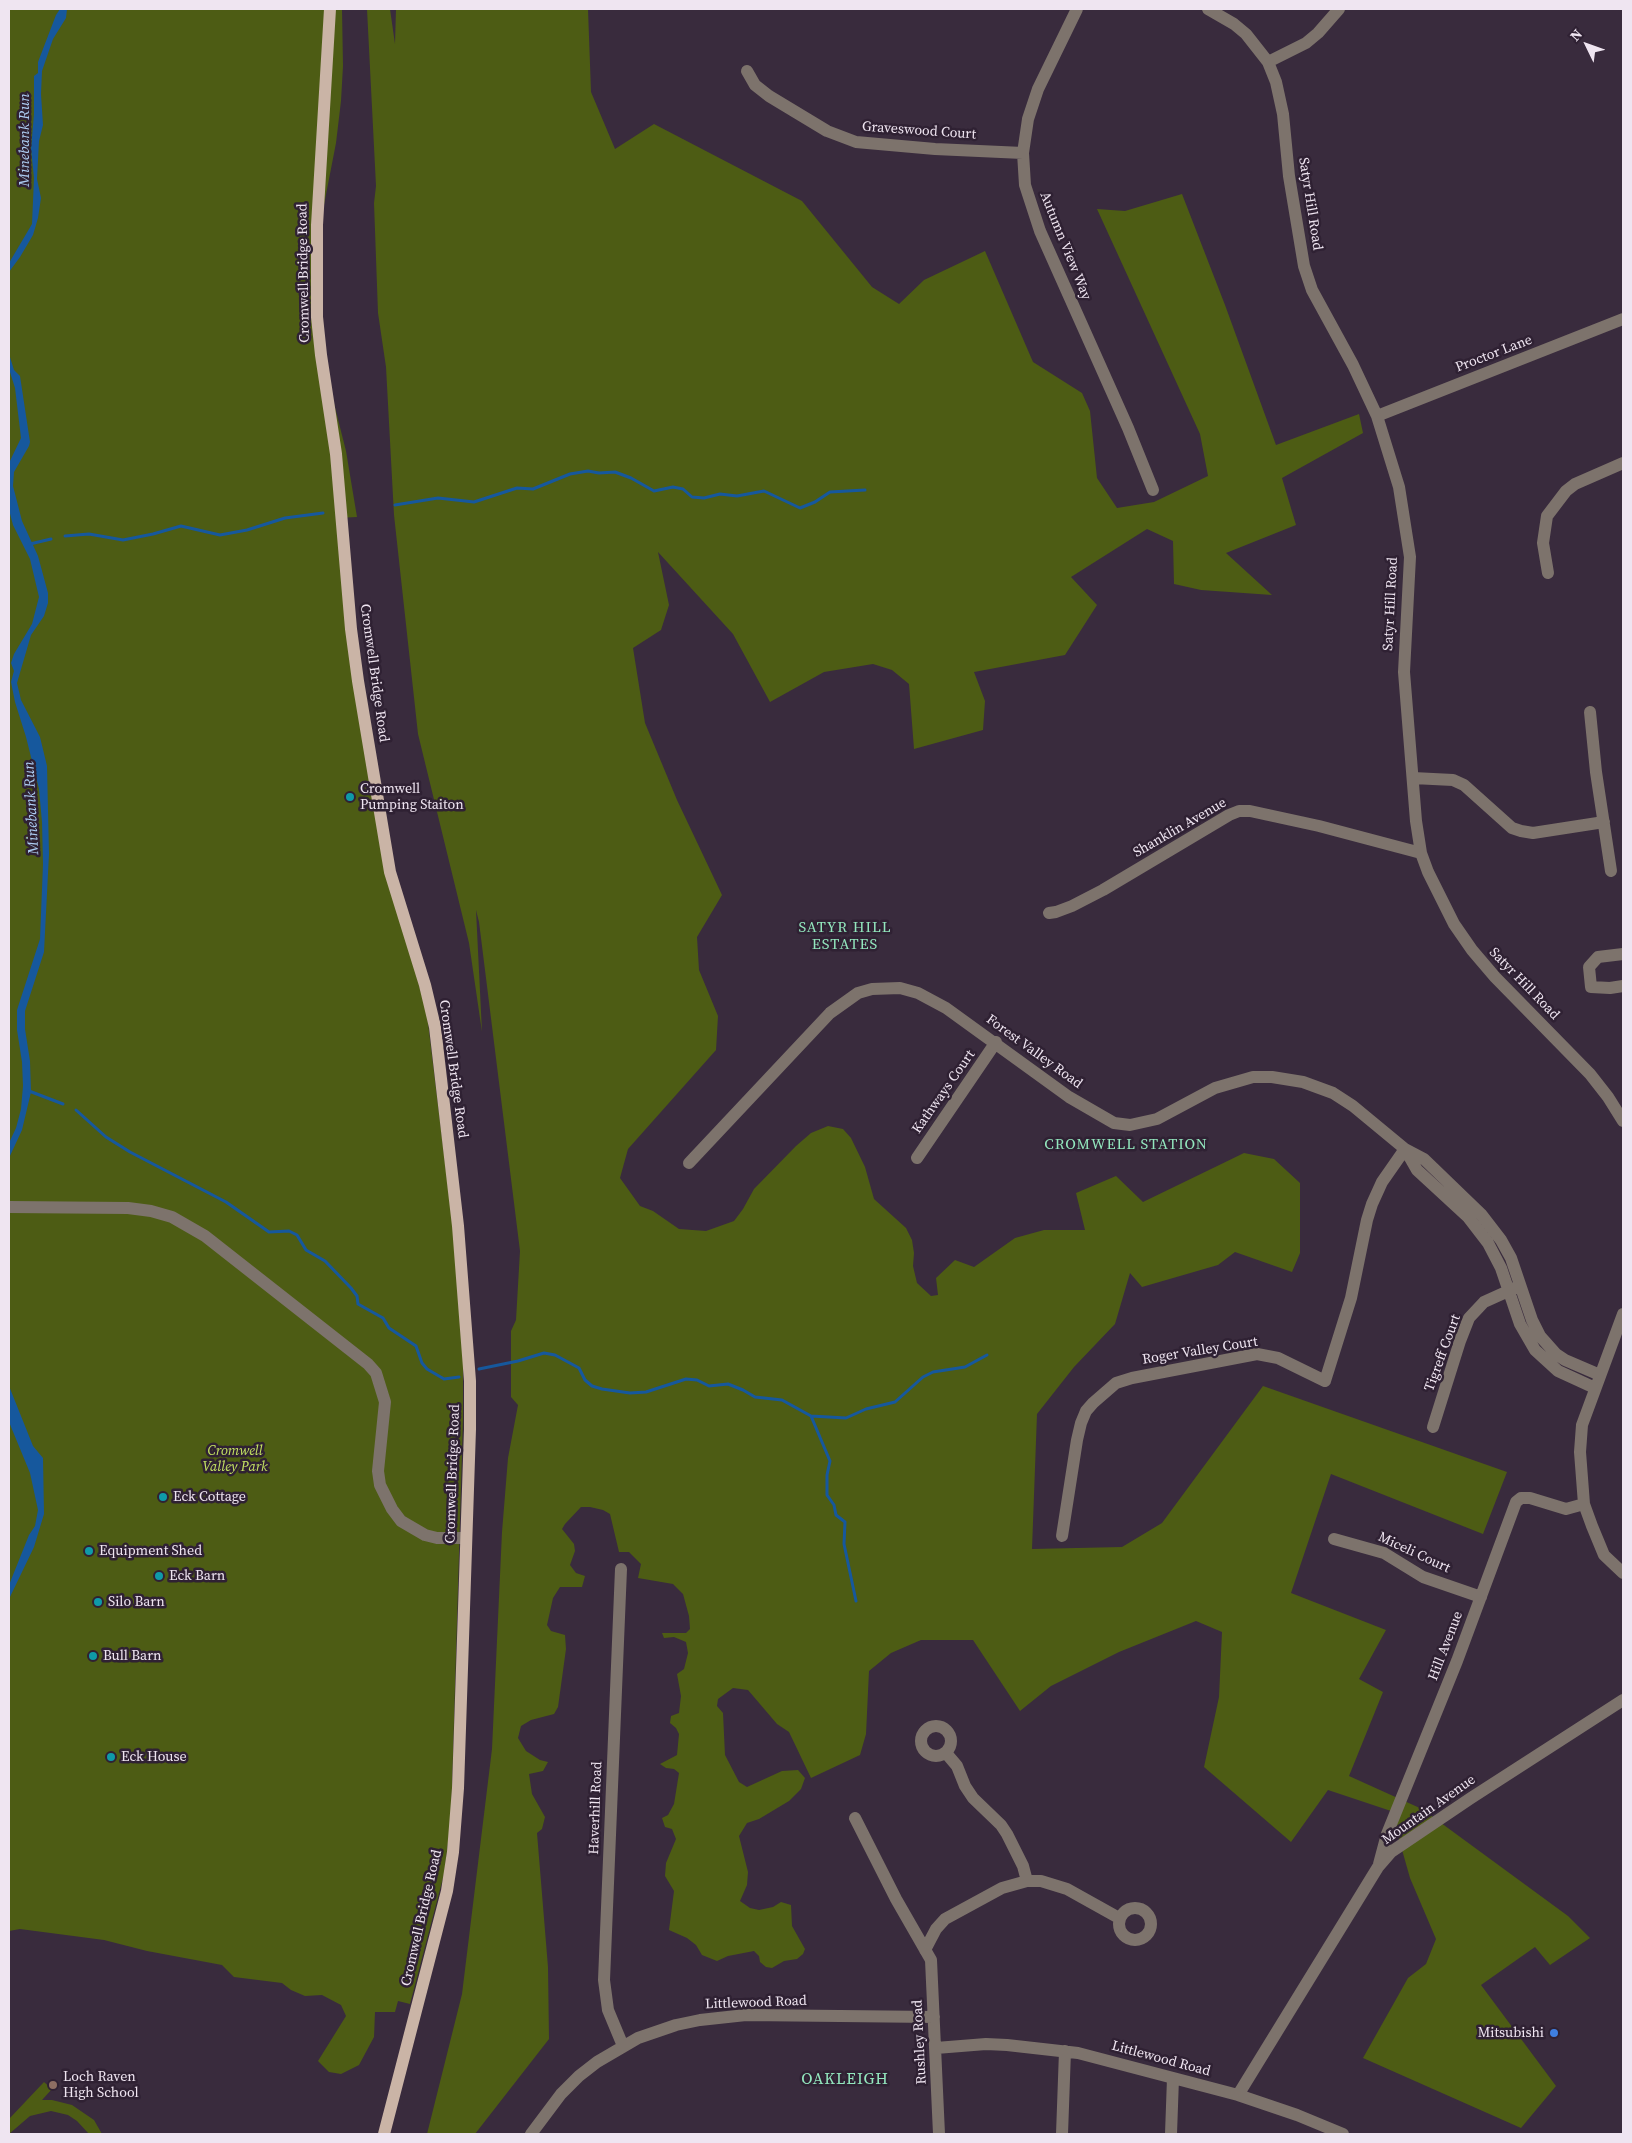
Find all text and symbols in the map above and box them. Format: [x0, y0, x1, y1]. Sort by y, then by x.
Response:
north arrow [1562, 20, 1612, 70]
text: N [1565, 24, 1587, 45]
water label: Minebank Run [16, 93, 34, 187]
street label: Graveswood Court [861, 119, 977, 143]
street label: Satyr Hill Road [1294, 156, 1326, 252]
street label: Autumn View Way [1036, 190, 1094, 302]
street label: Cromwell Bridge Road [294, 203, 314, 343]
street label: Proctor Lane [1453, 332, 1535, 376]
street label: Satyr Hill Road [1380, 557, 1402, 651]
street label: Cromwell Bridge Road [356, 603, 392, 743]
water label: Minebank Run [21, 761, 43, 855]
place label: Cromwell Pumping Staiton [360, 781, 464, 814]
marker: Cromwell Pumping Staiton [344, 791, 356, 803]
street label: Shanklin Avenue [1130, 795, 1230, 861]
district label: SATYR HILL ESTATES [797, 919, 893, 954]
street label: Satyr Hill Road [1485, 944, 1563, 1024]
street label: Cromwell Bridge Road [435, 999, 471, 1139]
street label: Forest Valley Road [983, 1011, 1085, 1093]
street label: Kathways Court [909, 1047, 979, 1137]
district label: CROMWELL STATION [1042, 1136, 1210, 1154]
street label: Tigreff Court [1421, 1312, 1465, 1394]
street label: Roger Valley Court [1141, 1334, 1259, 1368]
street label: Cromwell Bridge Road [442, 1404, 464, 1544]
park label: Cromwell Valley Park [202, 1443, 268, 1475]
place label: Eck Cottage [173, 1489, 246, 1505]
marker: Eck Cottage [157, 1491, 169, 1503]
street label: Miceli Court [1375, 1529, 1453, 1577]
place label: Equipment Shed [99, 1543, 202, 1559]
marker: Equipment Shed [83, 1545, 95, 1557]
place label: Eck Barn [169, 1568, 225, 1584]
marker: Eck Barn [153, 1570, 165, 1582]
place label: Silo Barn [108, 1594, 165, 1610]
marker: Silo Barn [92, 1596, 104, 1608]
street label: Hill Avenue [1425, 1609, 1467, 1683]
place label: Bull Barn [103, 1648, 162, 1664]
marker: Bull Barn [87, 1650, 99, 1662]
place label: Eck House [121, 1749, 187, 1765]
marker: Eck House [105, 1751, 117, 1763]
street label: Haverhill Road [586, 1761, 606, 1855]
street label: Mountain Avenue [1379, 1772, 1479, 1848]
street label: Cromwell Bridge Road [398, 1848, 446, 1988]
street label: Littlewood Road [705, 1993, 807, 2013]
street label: Rushley Road [909, 1999, 931, 2085]
place label: Mitsubishi [1478, 2025, 1544, 2041]
marker: Mitsubishi [1548, 2027, 1560, 2039]
street label: Littlewood Road [1110, 2038, 1212, 2080]
place label: Loch Raven High School [63, 2069, 139, 2102]
district label: OAKLEIGH [800, 2070, 890, 2090]
marker: Loch Raven High School [47, 2079, 59, 2091]

